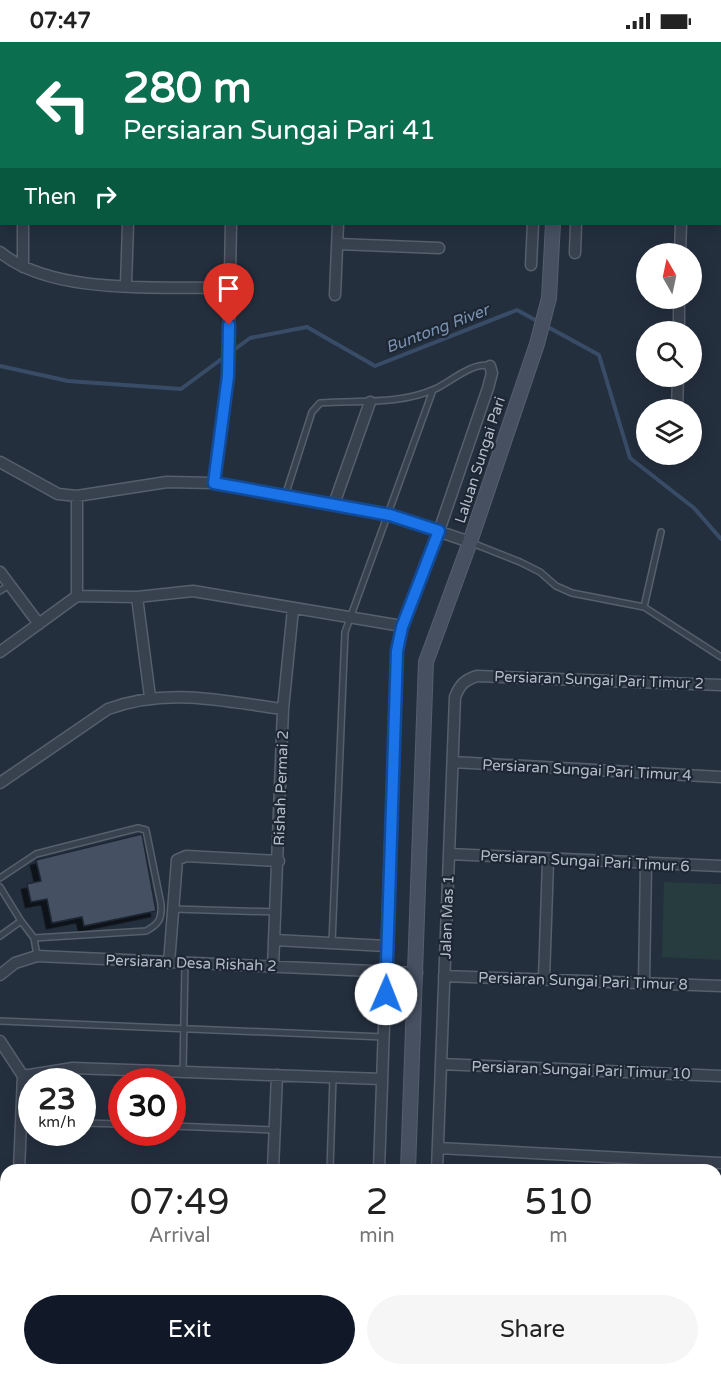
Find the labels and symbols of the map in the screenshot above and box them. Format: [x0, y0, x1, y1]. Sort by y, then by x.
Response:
north arrow [636, 243, 702, 309]
pin [203, 263, 254, 325]
water label: Buntong River [383, 299, 494, 358]
street label: Laluan Sungai Pari [451, 394, 509, 526]
street label: Persiaran Sungai Pari Timur 2 [494, 667, 704, 693]
street label: Rishah Permai 2 [270, 730, 292, 846]
street label: Persiaran Sungai Pari Timur 4 [482, 756, 692, 784]
street label: Persiaran Sungai Pari Timur 6 [480, 847, 690, 875]
street label: Jalan Mas 1 [437, 875, 457, 959]
street label: Persiaran Desa Rishah 2 [105, 951, 277, 975]
position arrow [354, 962, 418, 1026]
street label: Persiaran Sungai Pari Timur 8 [478, 968, 688, 994]
street label: Persiaran Sungai Pari Timur 10 [471, 1057, 691, 1083]
speed limit sign: 30 [108, 1068, 186, 1146]

